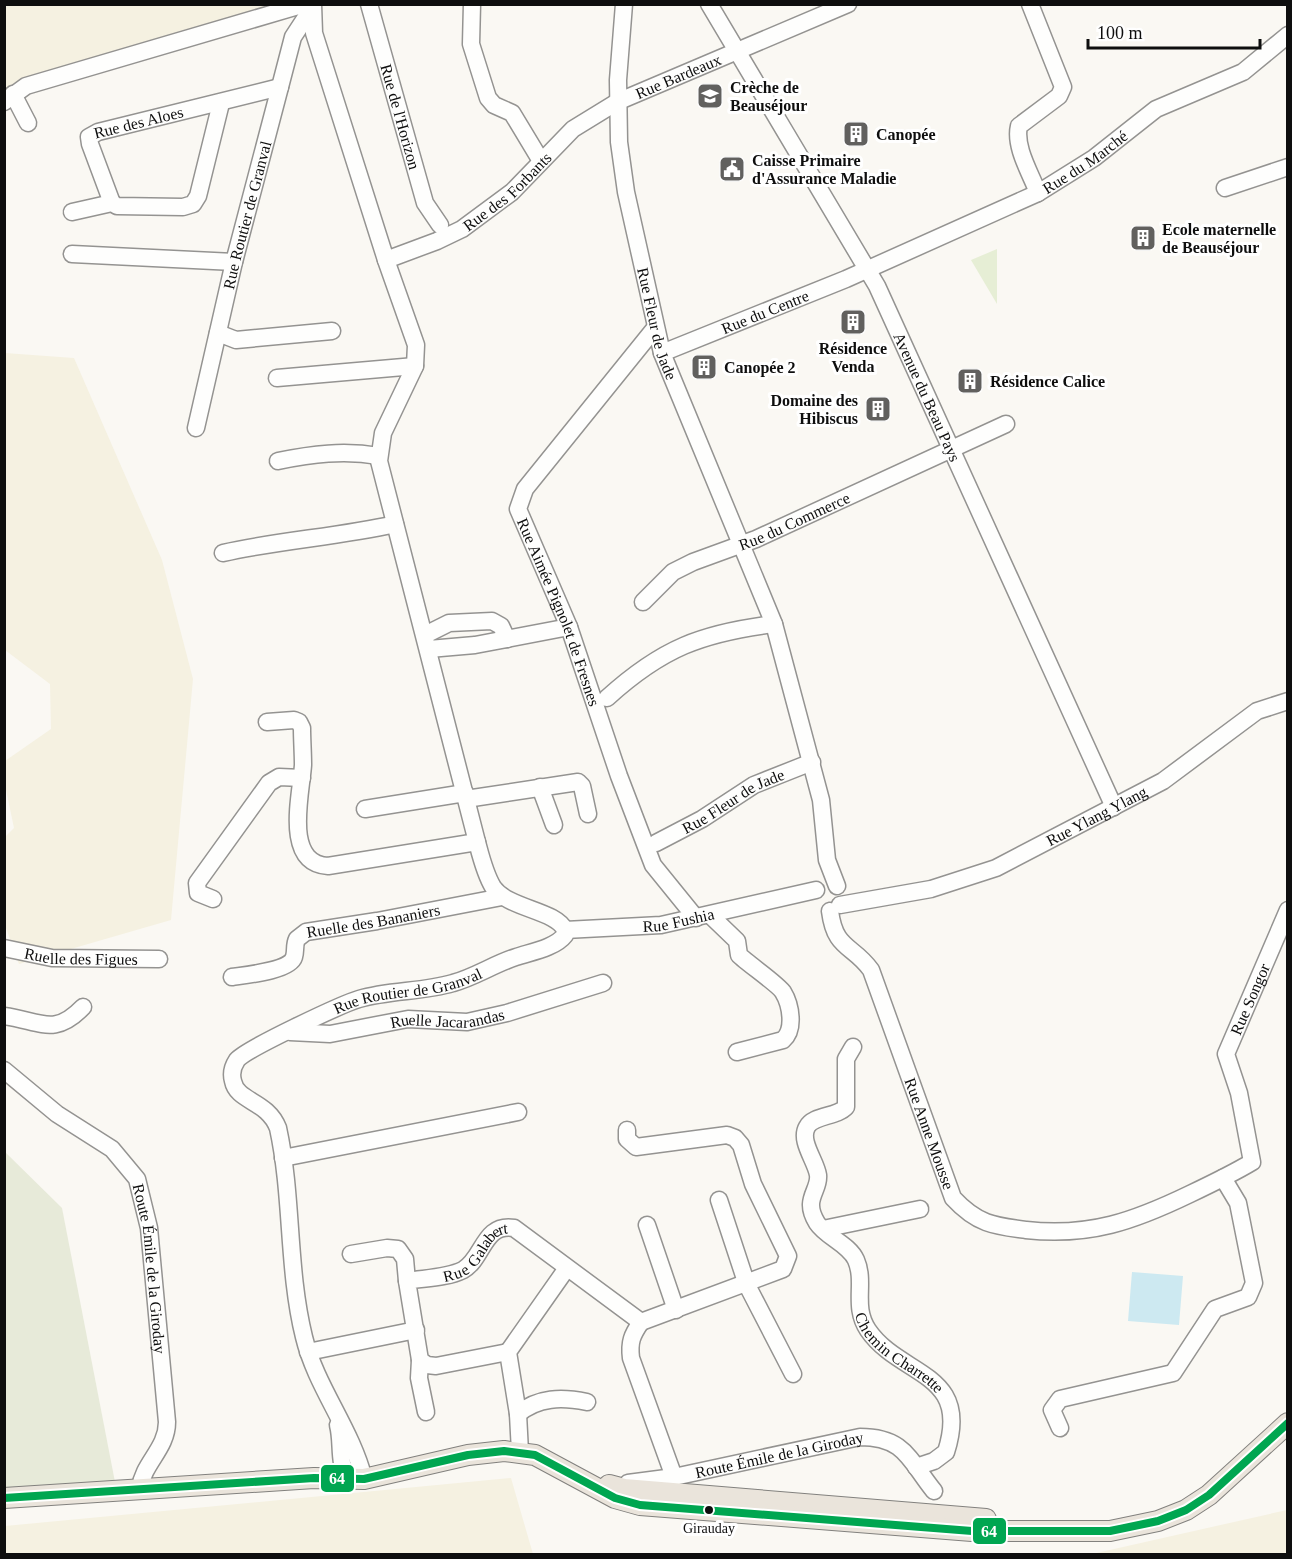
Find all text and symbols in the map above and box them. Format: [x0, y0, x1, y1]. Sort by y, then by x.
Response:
scale bar [1088, 12, 1260, 50]
text: 100 m [1097, 23, 1143, 43]
street label: Rue Bardeaux [633, 51, 724, 102]
street label: Rue de l'Horizon [377, 62, 423, 171]
place label: Crèche de Beauséjour [730, 79, 807, 115]
school or university icon: Crèche de Beauséjour [695, 81, 725, 111]
street label: Rue des Aloes [92, 103, 185, 142]
building icon: Canopée [841, 119, 871, 149]
place label: Canopée [876, 126, 936, 144]
street label: Rue du Marché [1040, 127, 1131, 197]
street label: Rue Routier de Granval [220, 139, 275, 291]
street label: Rue des Forbants [460, 149, 555, 234]
place label: Caisse Primaire d'Assurance Maladie [752, 152, 896, 187]
public building icon: Caisse Primaire d'Assurance Maladie [717, 154, 747, 184]
place label: Ecole maternelle de Beauséjour [1162, 221, 1276, 257]
building icon: Ecole maternelle de Beauséjour [1128, 223, 1158, 253]
street label: Rue Fleur de Jade [634, 266, 680, 382]
street label: Rue du Centre [719, 287, 811, 337]
building icon: Résidence Venda [838, 307, 868, 337]
street label: Avenue du Beau Pays [890, 330, 964, 464]
place label: Résidence Venda [819, 340, 887, 375]
building icon: Canopée 2 [689, 352, 719, 382]
place label: Canopée 2 [724, 359, 796, 377]
building icon: Résidence Calice [955, 366, 985, 396]
place label: Résidence Calice [990, 373, 1105, 390]
place label: Domaine des Hibiscus [770, 392, 858, 427]
building icon: Domaine des Hibiscus [863, 394, 893, 424]
street label: Rue du Commerce [736, 489, 853, 554]
street label: Rue Aimée Pignolet de Fresnes [514, 515, 603, 708]
street label: Rue Fleur de Jade [679, 766, 787, 837]
street label: Rue Ylang Ylang [1044, 783, 1150, 849]
street label: Ruelle des Bananiers [305, 901, 441, 941]
street label: Rue Fushia [642, 905, 716, 935]
street label: Ruelle des Figues [23, 944, 138, 969]
street label: Rue Songor [1227, 960, 1273, 1038]
street label: Rue Routier de Granval [331, 965, 485, 1017]
street label: Ruelle Jacarandas [389, 1006, 506, 1031]
street label: Rue Anne Mousse [901, 1076, 957, 1192]
street label: Route Émile de la Giroday [129, 1182, 169, 1355]
street label: Rue Galabert [441, 1219, 509, 1285]
street label: Chemin Charrette [852, 1310, 947, 1396]
street label: Route Émile de la Giroday [694, 1429, 865, 1481]
line badge: 64 [320, 1464, 355, 1493]
text: 64 [329, 1470, 345, 1487]
marker: Girauday [703, 1504, 715, 1516]
line badge: 64 [972, 1517, 1007, 1545]
place label: Girauday [683, 1521, 735, 1536]
text: 64 [981, 1523, 997, 1540]

